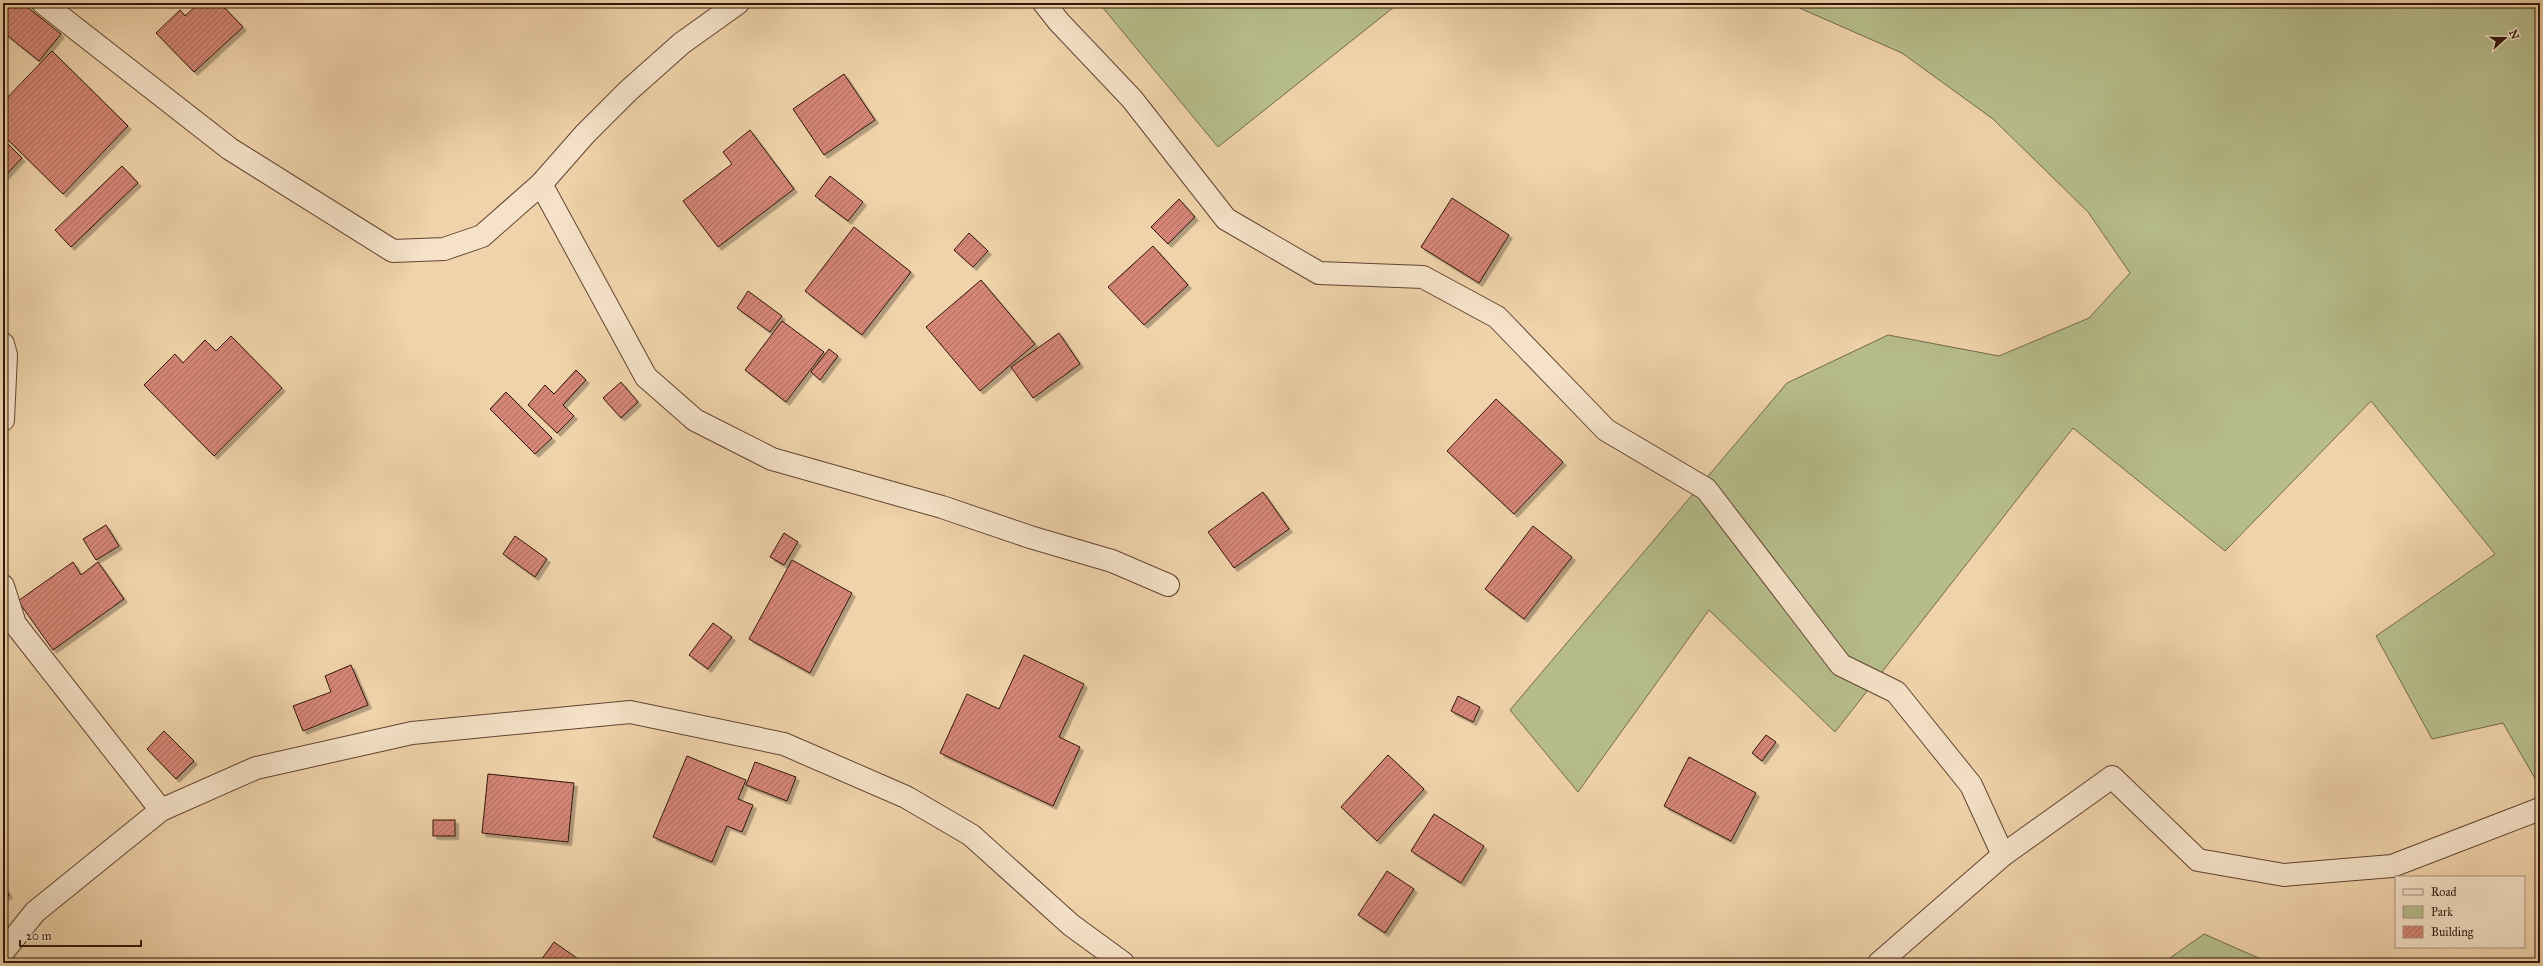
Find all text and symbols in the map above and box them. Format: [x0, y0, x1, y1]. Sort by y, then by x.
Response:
north arrow [2485, 18, 2525, 58]
text: N [2506, 28, 2522, 42]
legend [2395, 876, 2525, 948]
text: Road [2431, 885, 2457, 899]
text: Park [2431, 905, 2453, 919]
scale bar [20, 922, 141, 948]
text: Building [2431, 925, 2474, 940]
text: 20 m [26, 929, 52, 943]

